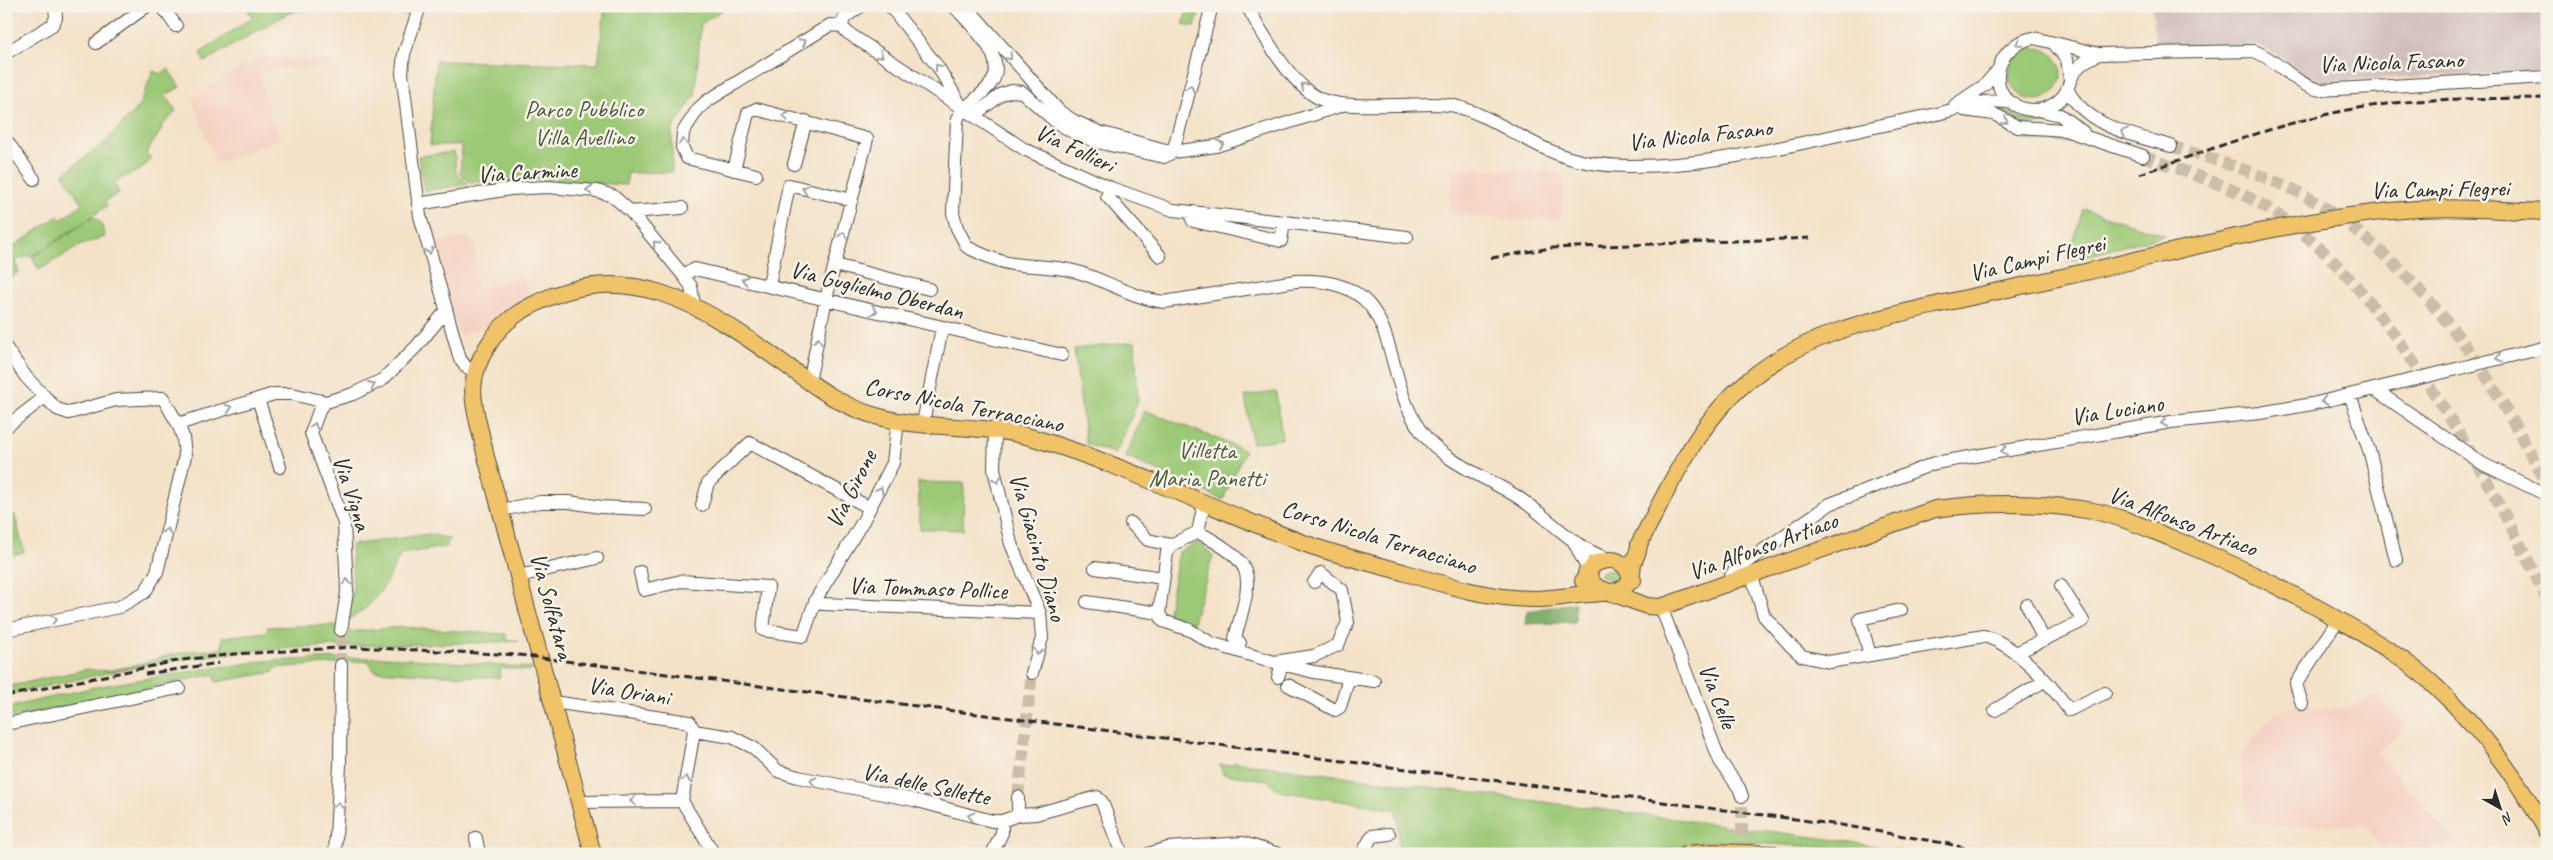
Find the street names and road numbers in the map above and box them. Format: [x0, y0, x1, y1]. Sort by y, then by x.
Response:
street label: Via Nicola Fasano [2318, 44, 2466, 80]
street label: Via Nicola Fasano [1627, 112, 1776, 157]
street label: Via Follieri [1031, 117, 1123, 181]
street label: Via Carmine [477, 154, 580, 190]
street label: Via Campi Flegrei [2371, 173, 2512, 205]
street label: Via Campi Flegrei [1966, 227, 2110, 288]
street label: Via Guglielmo Oberdan [787, 254, 967, 326]
street label: Corso Nicola Terracciano [862, 371, 1067, 439]
street label: Via Luciano [2069, 388, 2167, 432]
street label: Via Girone [819, 443, 884, 533]
street label: Via Vigna [326, 451, 379, 536]
street label: Via Giacinto Diano [1003, 470, 1074, 626]
street label: Via Alfonso Artiaco [2105, 479, 2263, 564]
street label: Corso Nicola Terracciano [1278, 493, 1481, 581]
street label: Via Alfonso Artiaco [1684, 505, 1843, 587]
street label: Via Solfatara [523, 549, 581, 665]
street label: Via Tommaso Pollice [848, 570, 1010, 606]
street label: Via Celle [1692, 659, 1745, 735]
street label: Via Oriani [586, 670, 675, 713]
street label: Via delle Sellette [859, 756, 995, 813]

